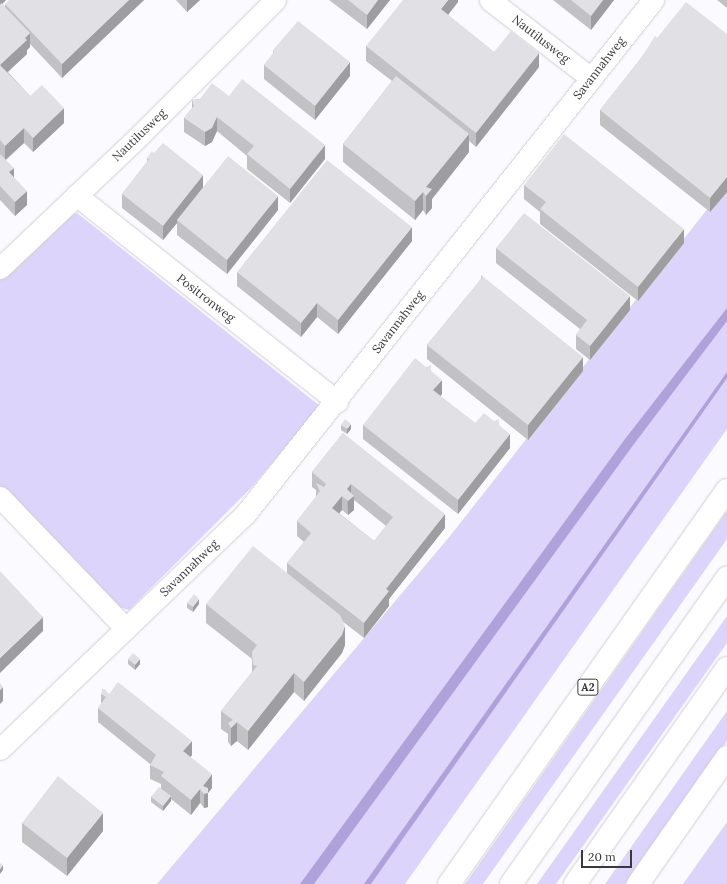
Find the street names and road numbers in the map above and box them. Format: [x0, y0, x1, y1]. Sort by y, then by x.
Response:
street label: Nautilusweg [509, 12, 573, 66]
street label: Savannahweg [570, 34, 628, 102]
street label: Nautilusweg [109, 106, 169, 164]
street label: Positronweg [174, 271, 238, 325]
street label: Savannahweg [369, 288, 427, 356]
street label: Savannahweg [157, 537, 221, 599]
road number: A2 [577, 678, 599, 696]

